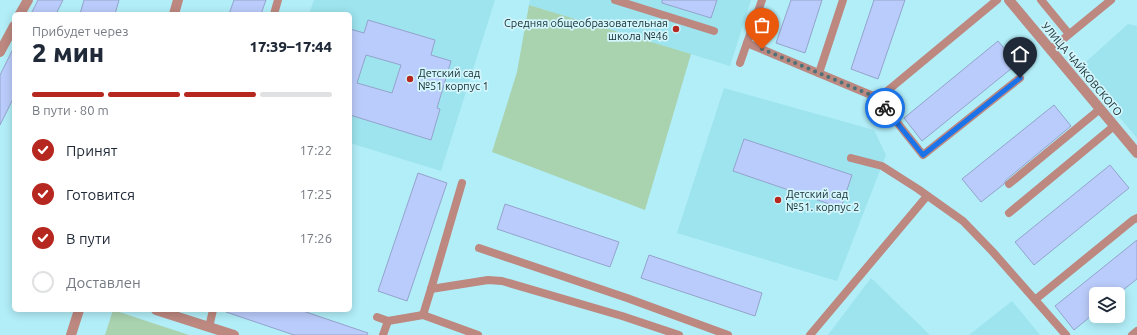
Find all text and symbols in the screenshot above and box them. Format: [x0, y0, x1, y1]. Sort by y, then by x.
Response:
pin [745, 8, 779, 49]
icon: bag [751, 14, 773, 36]
place label: Средняя общеобразовательная школа №46 [504, 17, 668, 42]
street label: УЛИЦА ЧАЙКОВСКОГО [1039, 20, 1125, 118]
text: Прибудет через [32, 24, 129, 38]
marker: Средняя общеобразовательная школа №46 [671, 24, 681, 34]
pin [1003, 37, 1037, 78]
text: 2 мин [32, 38, 104, 67]
text: 17:39–17:44 [249, 38, 332, 55]
icon: home [1009, 43, 1031, 65]
place label: Детский сад №51 корпус 1 [418, 67, 489, 92]
marker: Детский сад №51 корпус 1 [405, 74, 415, 84]
courier [865, 88, 905, 128]
icon: bike [874, 97, 896, 119]
text: В пути · 80 m [32, 103, 109, 117]
icon: check [32, 139, 54, 161]
text: Принят [66, 142, 118, 159]
text: 17:22 [299, 143, 332, 157]
icon: check [32, 183, 54, 205]
text: Готовится [66, 186, 135, 203]
text: 17:25 [299, 187, 332, 201]
place label: Детский сад №51. корпус 2 [786, 188, 860, 213]
marker: Детский сад №51. корпус 2 [773, 195, 783, 205]
icon: check [32, 227, 54, 249]
text: В пути [66, 230, 111, 247]
text: 17:26 [299, 231, 332, 245]
text: Доставлен [66, 274, 141, 291]
map controls [1089, 287, 1125, 323]
button: layers [1089, 287, 1125, 323]

